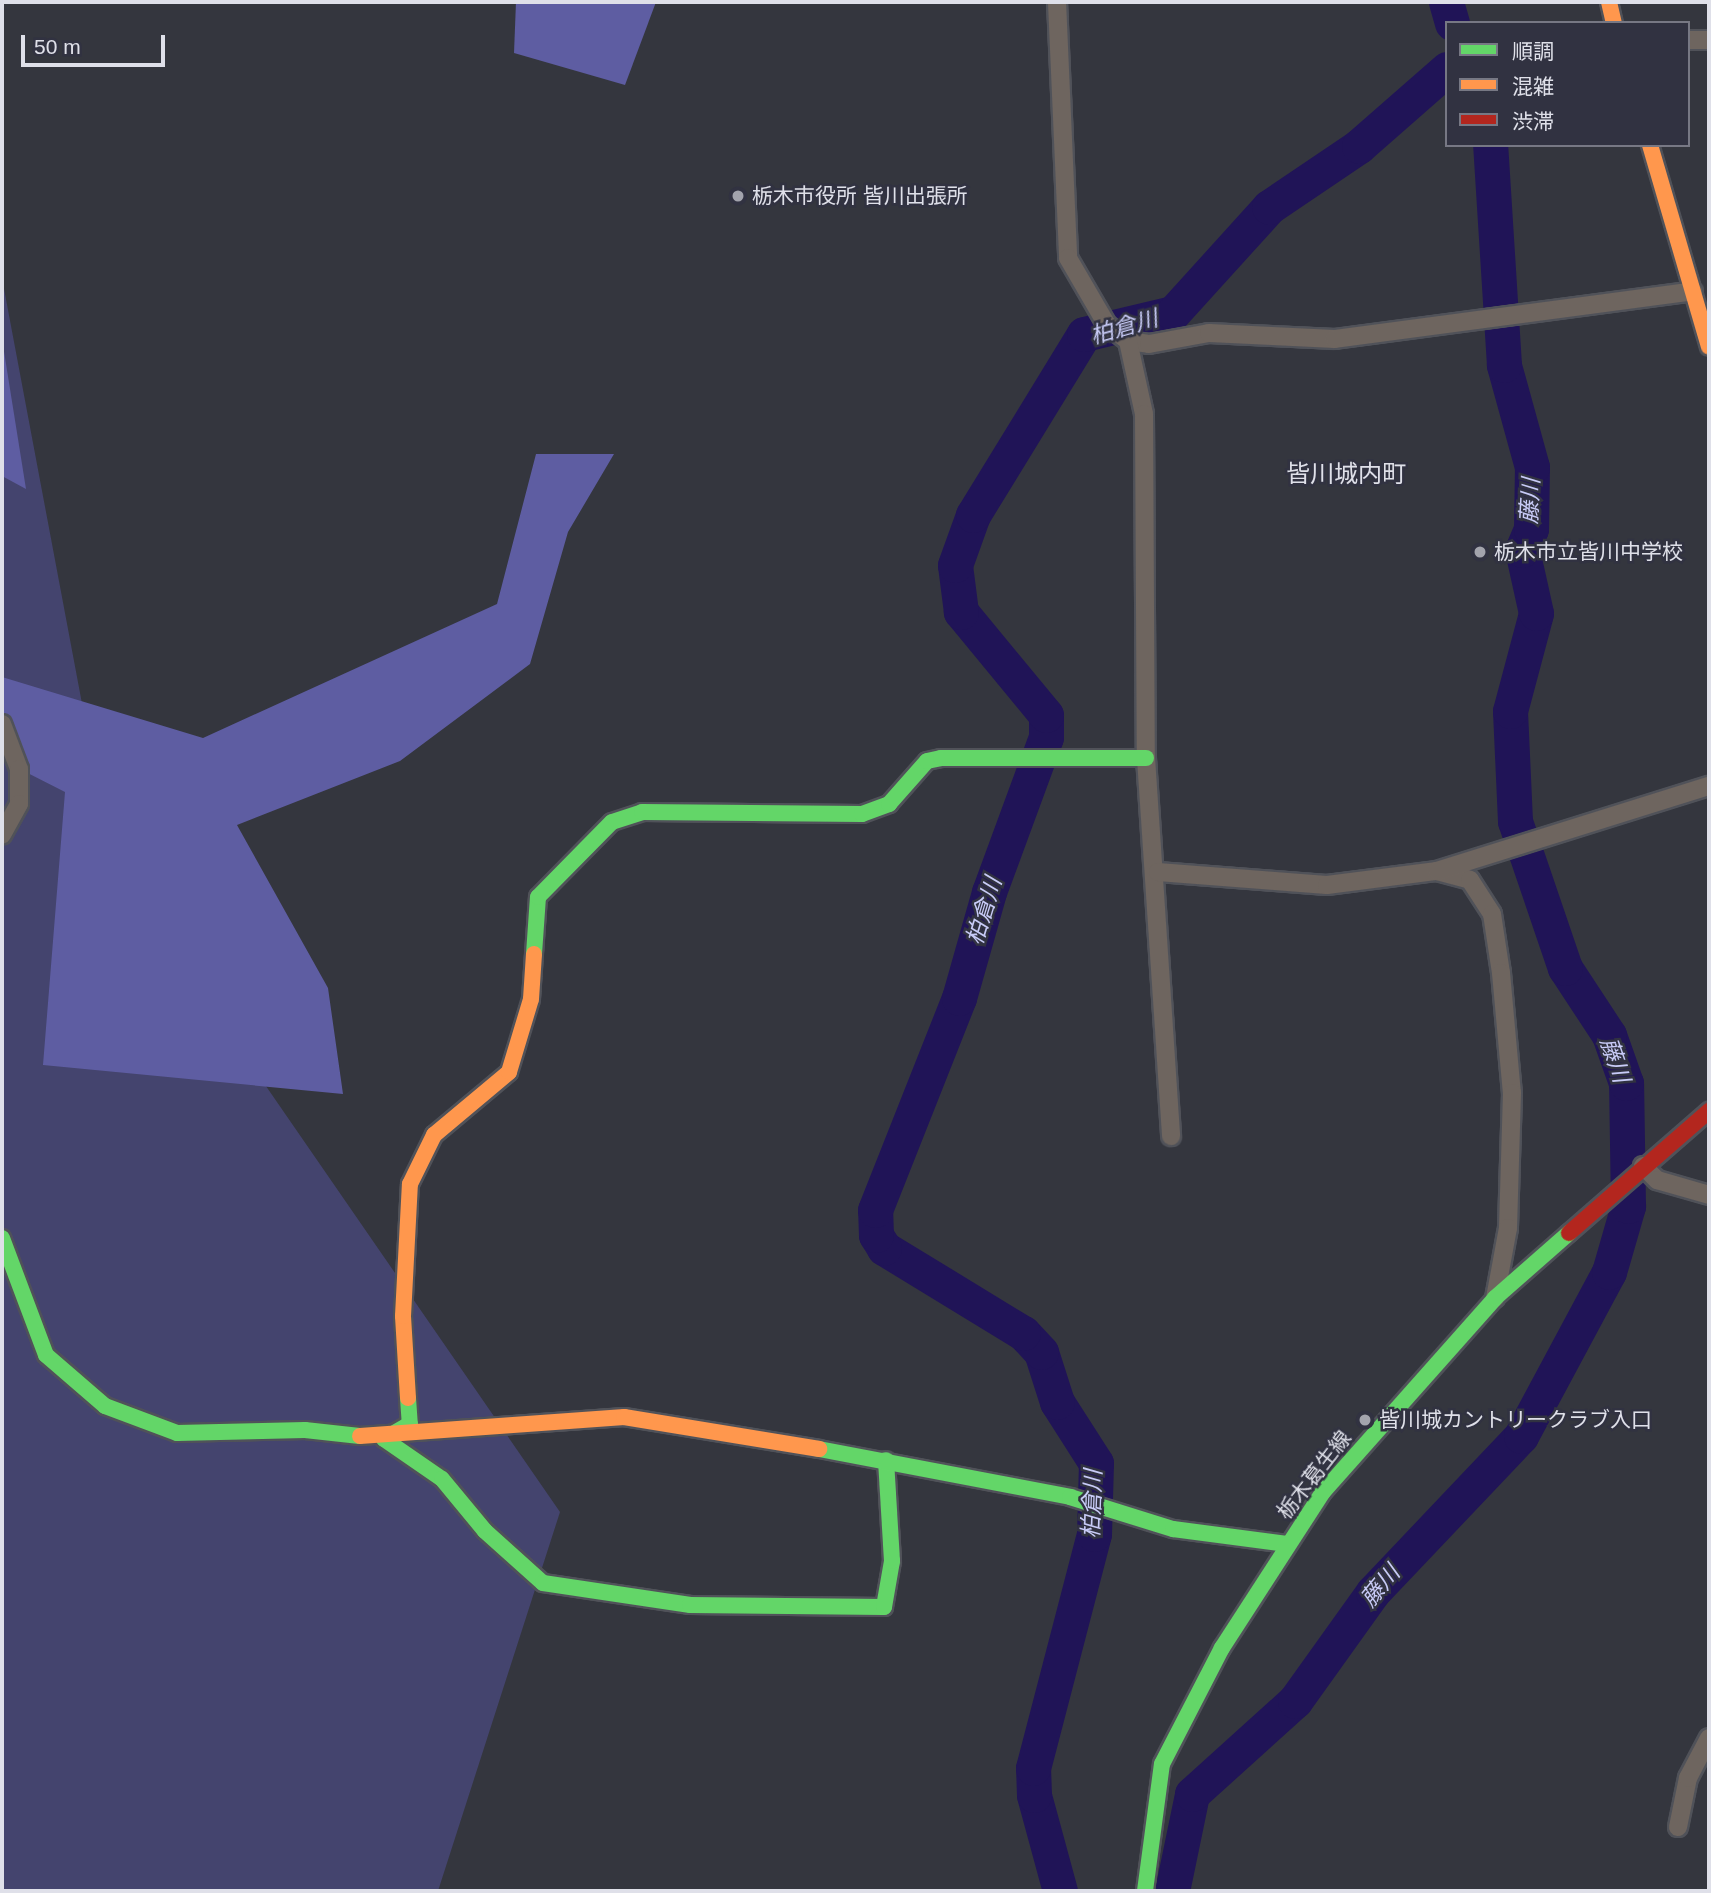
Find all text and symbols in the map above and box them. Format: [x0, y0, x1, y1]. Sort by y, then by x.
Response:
scale bar [24, 21, 168, 65]
legend [1445, 21, 1690, 147]
text: 50 m [34, 35, 81, 58]
text: 順調 [1512, 40, 1554, 63]
text: 混雑 [1512, 75, 1554, 98]
text: 渋滞 [1512, 110, 1554, 133]
place label: 栃木市役所 皆川出張所 [752, 183, 968, 209]
marker: 栃木市役所 皆川出張所 [730, 188, 746, 204]
water label: 柏倉川 [1087, 304, 1161, 350]
district label: 皆川城内町 [1286, 460, 1406, 488]
water label: 藤川 [1515, 477, 1545, 525]
place label: 栃木市立皆川中学校 [1494, 539, 1683, 565]
marker: 栃木市立皆川中学校 [1472, 544, 1488, 560]
water label: 柏倉川 [961, 874, 1007, 948]
water label: 藤川 [1594, 1034, 1636, 1086]
place label: 皆川城カントリークラブ入口 [1379, 1407, 1652, 1433]
marker: 皆川城カントリークラブ入口 [1357, 1412, 1373, 1428]
street label: 栃木葛生線 [1272, 1426, 1356, 1524]
water label: 柏倉川 [1077, 1469, 1107, 1539]
water label: 藤川 [1355, 1560, 1405, 1612]

